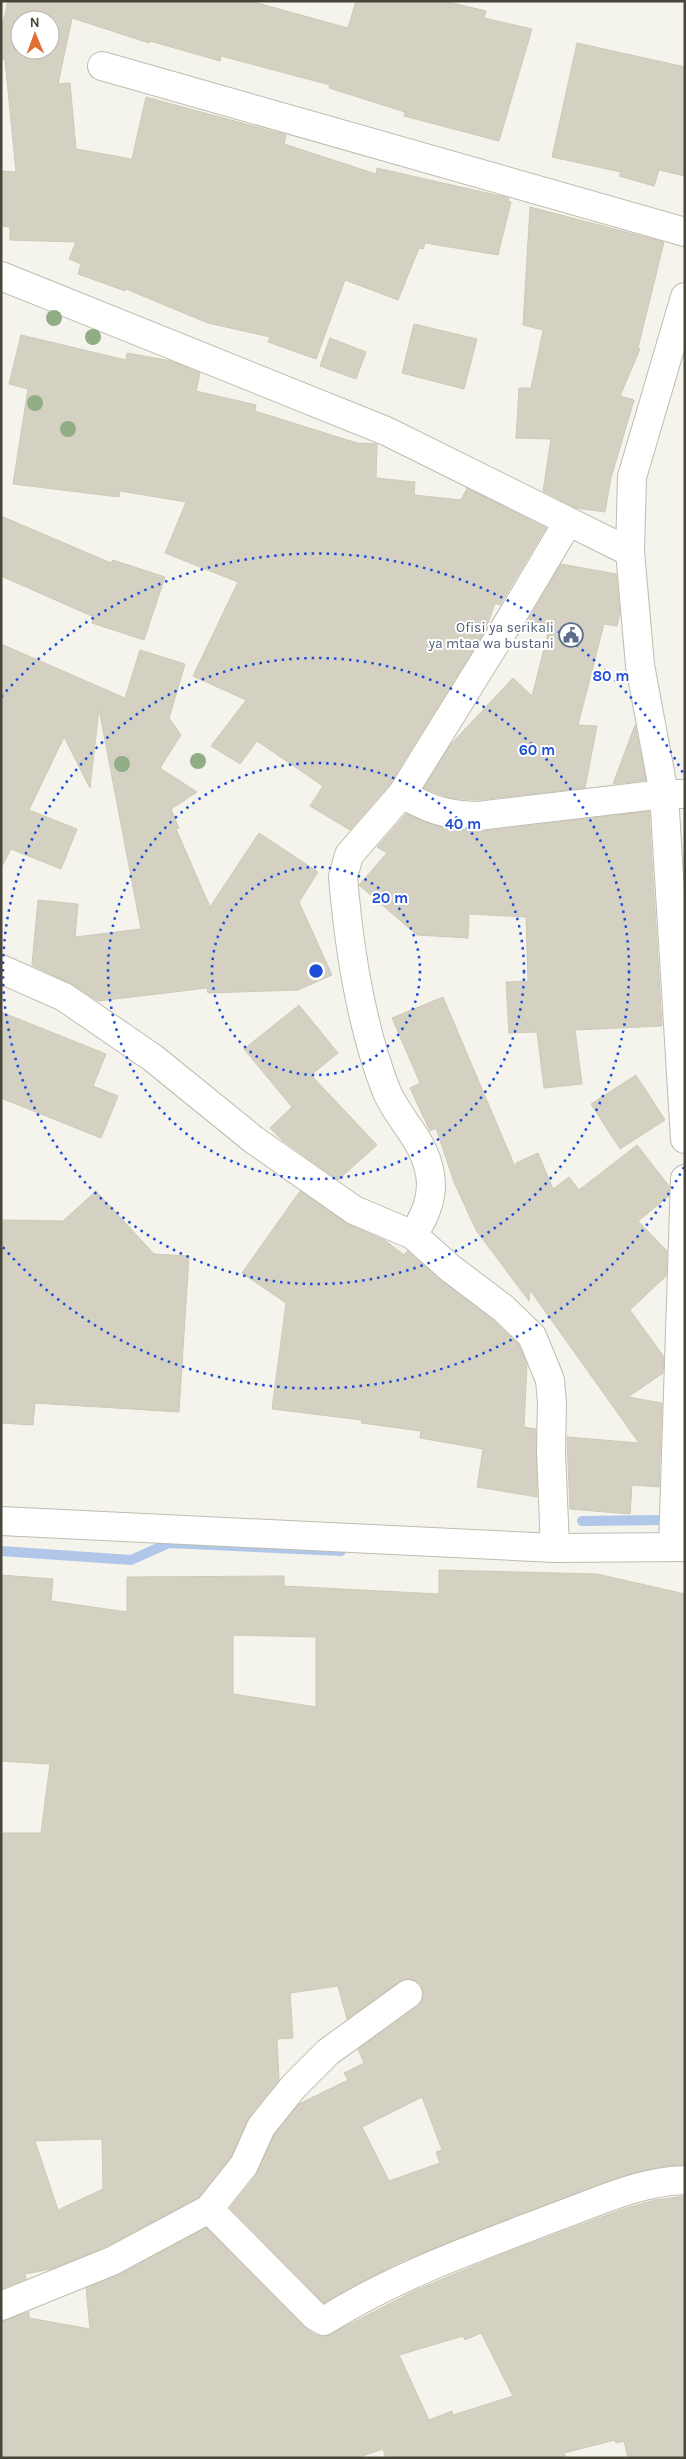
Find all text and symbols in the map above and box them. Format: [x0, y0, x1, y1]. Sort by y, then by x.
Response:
north arrow [10, 10, 60, 60]
text: N [30, 14, 40, 31]
place label: Ofisi ya serikali ya mtaa wa bustani [427, 619, 554, 652]
public building icon: Ofisi ya serikali ya mtaa wa bustani [558, 622, 584, 648]
text: 80 m [592, 667, 630, 685]
text: 60 m [519, 741, 555, 759]
text: 40 m [445, 815, 481, 833]
text: 20 m [372, 889, 408, 907]
centre of rings [307, 962, 325, 980]

